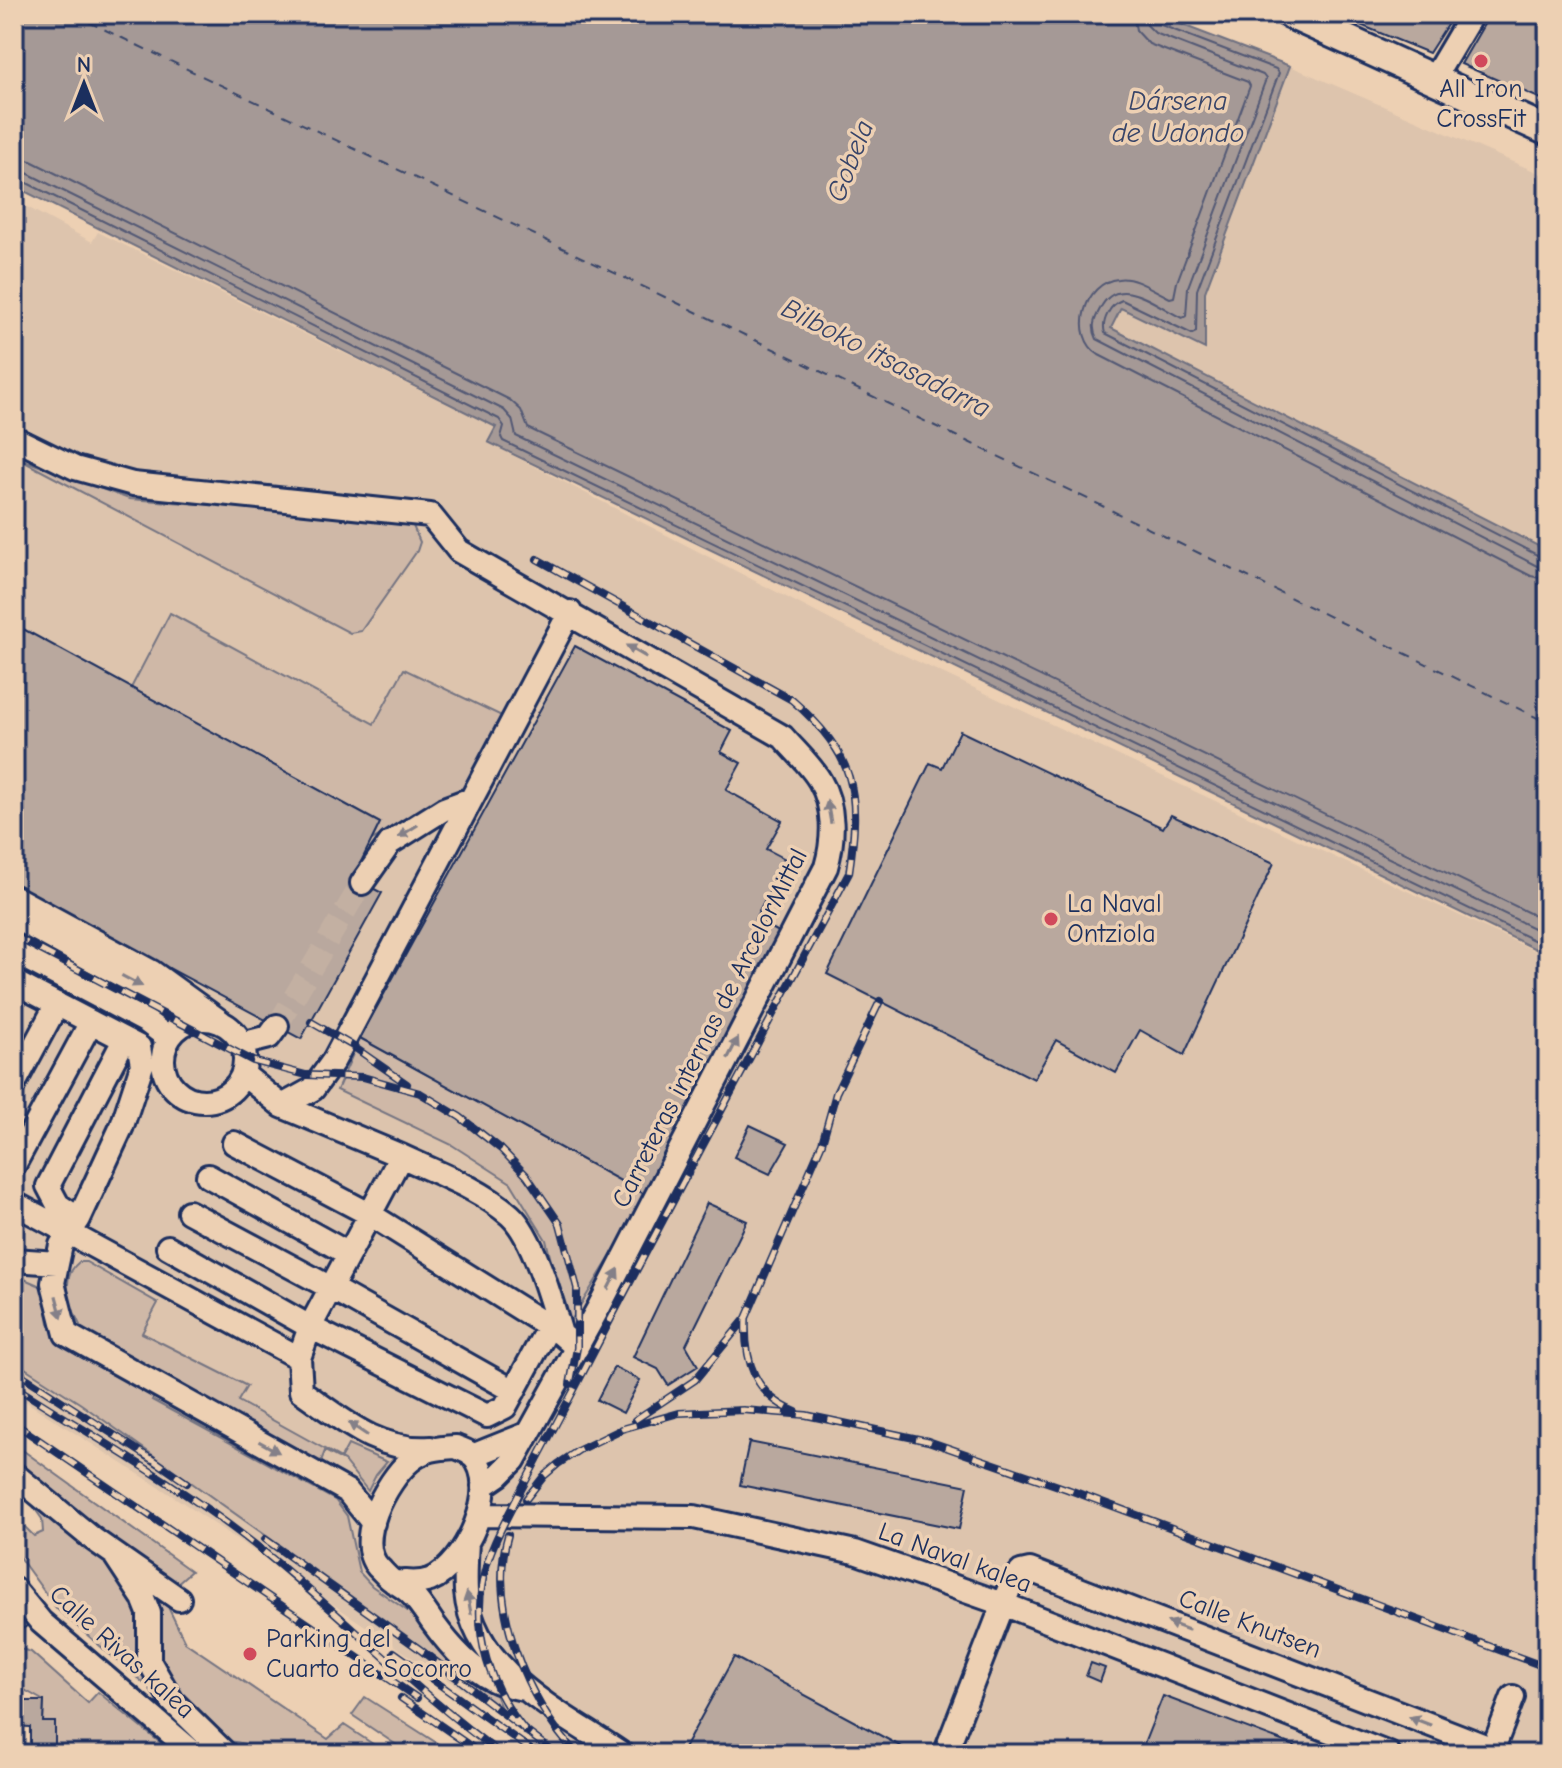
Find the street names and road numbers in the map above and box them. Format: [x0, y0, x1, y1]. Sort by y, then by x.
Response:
street label: Carreteras internas de ArcelorMittal [606, 843, 814, 1213]
street label: La Naval kalea [874, 1516, 1036, 1600]
street label: Calle Rivas kalea [43, 1579, 201, 1725]
street label: Calle Knutsen [1174, 1583, 1326, 1665]

